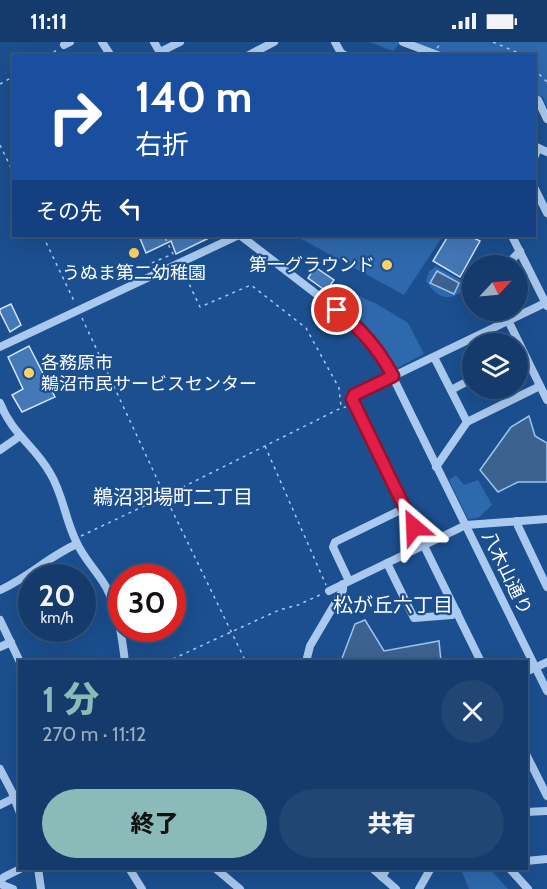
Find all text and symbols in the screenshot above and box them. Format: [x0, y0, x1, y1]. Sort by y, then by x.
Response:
text: 11:11 [30, 8, 67, 35]
text: 140 m [135, 71, 252, 123]
icon: right [36, 78, 114, 156]
text: 右折 [135, 128, 189, 161]
icon: left [114, 192, 147, 225]
text: その先 [36, 198, 102, 225]
marker: うぬま第二幼稚園 [127, 246, 141, 260]
place label: 第一グラウンド [249, 254, 375, 276]
north arrow [462, 255, 528, 321]
map controls [462, 255, 528, 399]
marker: 第一グラウンド [380, 258, 394, 272]
place label: うぬま第二幼稚園 [62, 262, 206, 284]
pin [311, 284, 362, 335]
icon: arrive [320, 293, 353, 326]
button: layers [462, 333, 528, 399]
place label: 各務原市 鵜沼市民サービスセンター [41, 352, 257, 395]
marker: 各務原市 鵜沼市民サービスセンター [22, 366, 36, 380]
district label: 鵜沼羽場町二丁目 [93, 485, 253, 509]
position arrow [382, 495, 446, 559]
street label: 八木山通り [477, 528, 537, 618]
speed limit sign: 30 [108, 564, 186, 642]
text: 20 [38, 577, 76, 614]
district label: 松が丘六丁目 [333, 593, 453, 617]
text: km/h [41, 609, 73, 627]
text: 1 分 [42, 677, 99, 721]
button: close [441, 680, 504, 743]
text: 270 m · 11:12 [42, 722, 146, 746]
button: 終了 [42, 789, 267, 858]
button: 共有 [279, 789, 504, 858]

